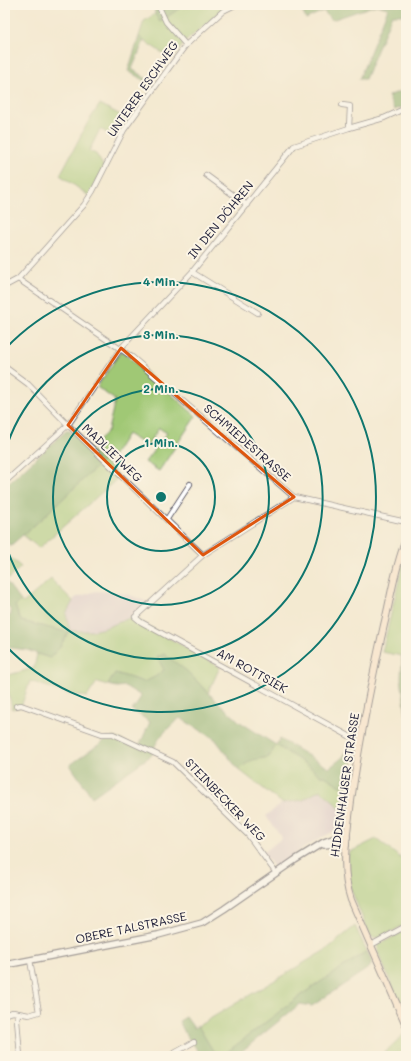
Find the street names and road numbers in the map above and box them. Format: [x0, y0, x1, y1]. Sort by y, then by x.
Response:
street label: UNTERER ESCHWEG [103, 37, 181, 140]
street label: IN DEN DÖHREN [184, 177, 256, 262]
street label: SCHMIEDESTRASSE [201, 400, 295, 485]
street label: MADLIETWEG [79, 420, 146, 485]
street label: AM ROTTSIEK [214, 644, 291, 696]
street label: HIDDENHAUSER STRASSE [326, 711, 362, 858]
street label: STEINBECKER WEG [182, 754, 270, 844]
street label: OBERE TALSTRASSE [74, 907, 188, 947]

